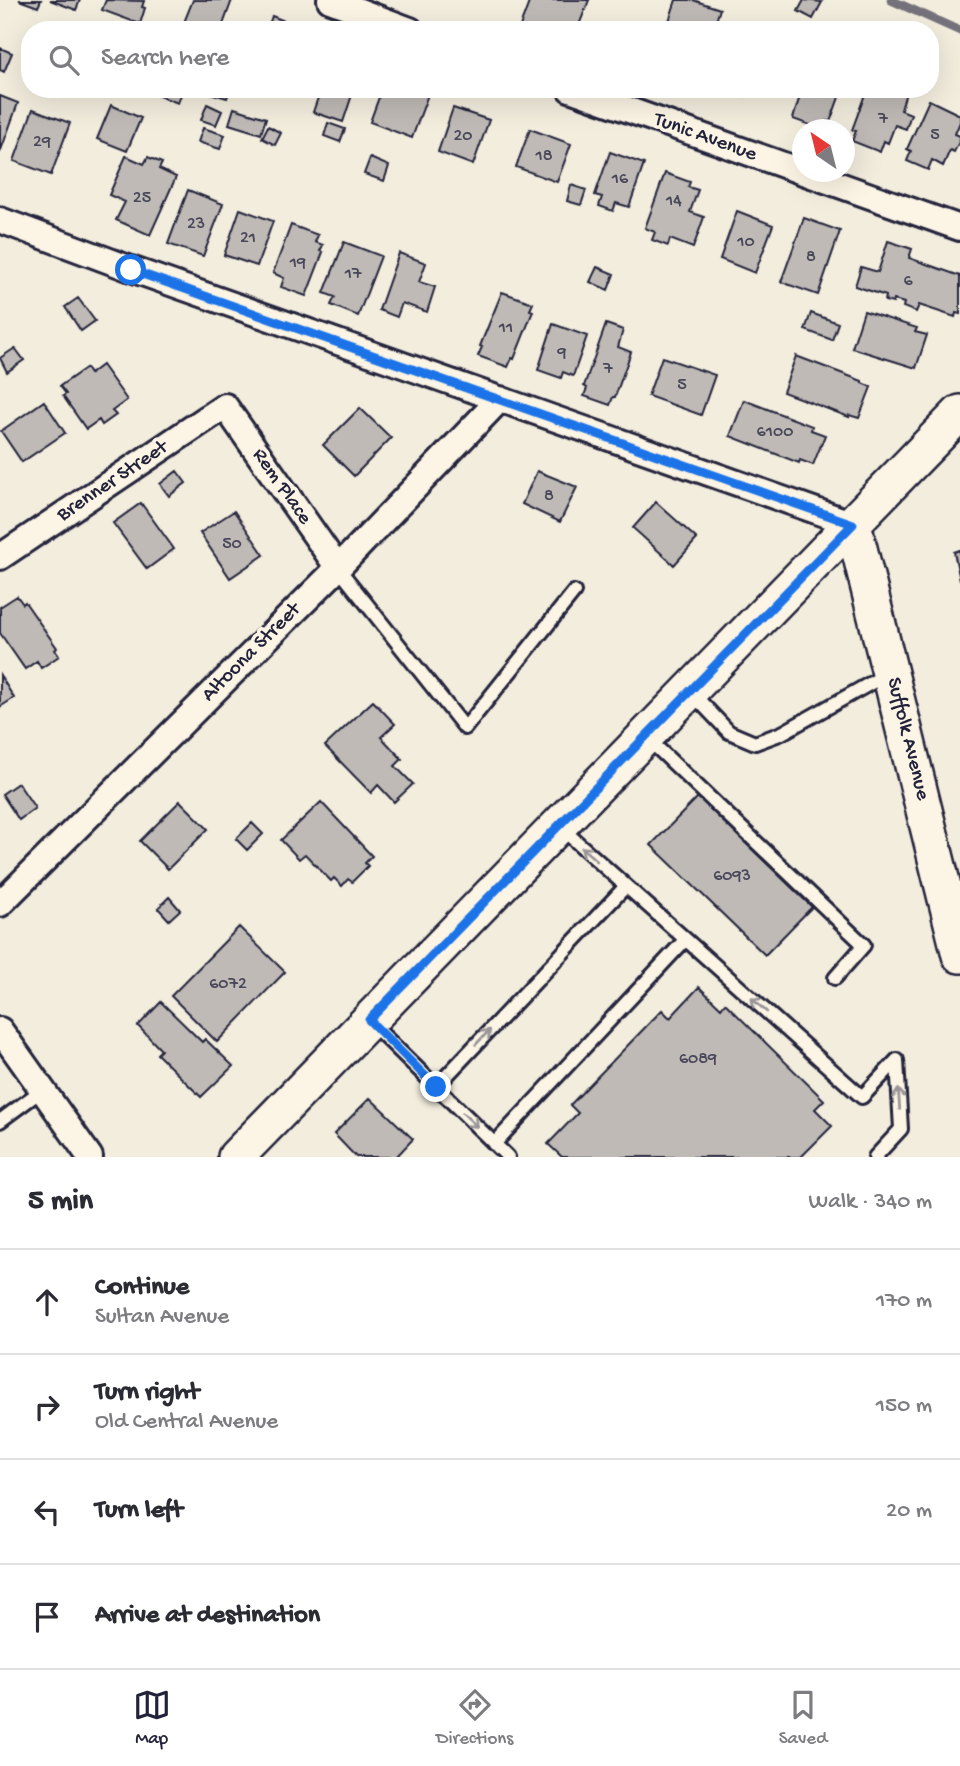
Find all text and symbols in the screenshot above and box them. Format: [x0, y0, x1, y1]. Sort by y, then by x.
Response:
search box [21, 21, 939, 98]
icon: search [45, 41, 83, 79]
text: Search here [101, 44, 229, 75]
street label: Tunic Avenue [649, 107, 761, 169]
house number: 7 [877, 109, 888, 130]
north arrow [792, 119, 855, 182]
house number: 5 [930, 125, 940, 146]
house number: 20 [453, 126, 473, 147]
house number: 29 [33, 132, 51, 153]
house number: 18 [534, 146, 553, 167]
house number: 16 [611, 169, 629, 190]
house number: 25 [133, 188, 151, 209]
house number: 14 [665, 191, 682, 212]
house number: 23 [187, 214, 205, 235]
house number: 21 [240, 228, 256, 249]
house number: 10 [736, 232, 755, 253]
house number: 8 [806, 247, 816, 268]
house number: 19 [289, 253, 306, 274]
route start [115, 254, 146, 285]
house number: 17 [344, 264, 362, 285]
house number: 6 [903, 271, 913, 292]
house number: 11 [498, 318, 513, 339]
house number: 9 [556, 343, 567, 364]
house number: 7 [602, 359, 613, 380]
house number: 5 [677, 375, 687, 396]
house number: 6100 [757, 422, 793, 443]
street label: Brenner Street [52, 434, 175, 529]
street label: Rem Place [246, 444, 317, 531]
house number: 8 [544, 486, 554, 507]
house number: 50 [222, 534, 242, 555]
street label: Altoona Street [197, 596, 309, 708]
street label: Suffolk Avenue [880, 675, 935, 804]
one-way arrow [581, 846, 599, 862]
house number: 6093 [713, 866, 751, 887]
house number: 6072 [209, 974, 247, 995]
one-way arrow [751, 997, 768, 1014]
one-way arrow [474, 1029, 491, 1047]
house number: 6089 [679, 1049, 717, 1070]
route end [420, 1071, 451, 1102]
one-way arrow [892, 1089, 905, 1111]
one-way arrow [461, 1111, 478, 1128]
text: 5 min [28, 1185, 93, 1220]
text: Walk · 340 m [809, 1189, 932, 1216]
text: Continue [95, 1273, 189, 1304]
icon: ahead [28, 1283, 66, 1321]
text: 170 m [876, 1288, 932, 1315]
text: Sultan Avenue [95, 1304, 229, 1331]
text: Turn right [95, 1378, 199, 1409]
icon: right [28, 1388, 66, 1426]
text: 150 m [876, 1393, 932, 1420]
text: Old Central Avenue [95, 1409, 278, 1436]
icon: left [28, 1493, 66, 1531]
text: Turn left [95, 1496, 183, 1527]
text: 20 m [886, 1498, 932, 1525]
icon: arrive [28, 1598, 66, 1636]
text: Arrive at destination [95, 1601, 320, 1632]
tab: Map [133, 1686, 171, 1751]
tab: Directions [436, 1686, 513, 1751]
tab: Saved [779, 1686, 827, 1751]

